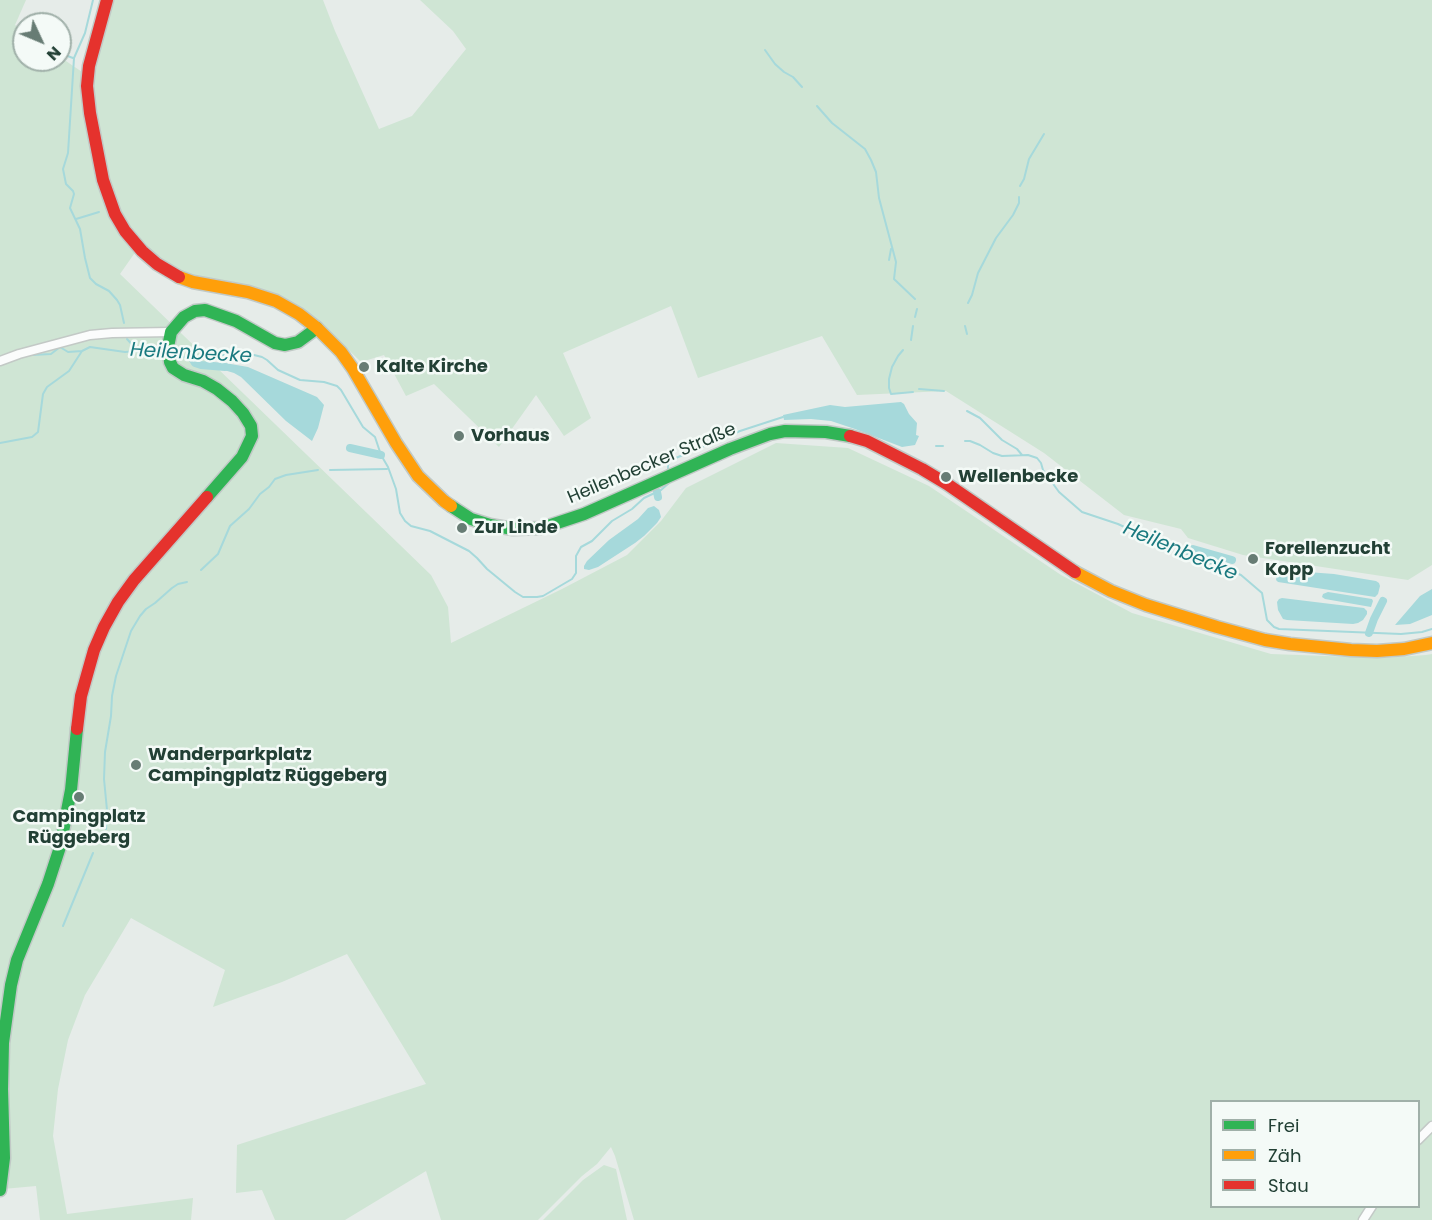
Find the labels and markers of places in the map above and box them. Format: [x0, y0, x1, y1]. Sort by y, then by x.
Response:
place label: Kalte Kirche [376, 356, 488, 378]
marker: Kalte Kirche [357, 360, 371, 374]
place label: Vorhaus [471, 425, 550, 447]
marker: Vorhaus [452, 429, 466, 443]
place label: Wellenbecke [958, 466, 1078, 488]
marker: Wellenbecke [939, 470, 953, 484]
place label: Zur Linde [474, 517, 558, 539]
marker: Zur Linde [455, 521, 469, 535]
place label: Forellenzucht Kopp [1265, 538, 1390, 580]
marker: Forellenzucht Kopp [1246, 552, 1260, 566]
place label: Wanderparkplatz Campingplatz Rüggeberg [148, 744, 387, 786]
marker: Wanderparkplatz Campingplatz Rüggeberg [129, 758, 143, 772]
marker: Campingplatz Rüggeberg [72, 790, 86, 804]
place label: Campingplatz Rüggeberg [13, 806, 145, 848]

